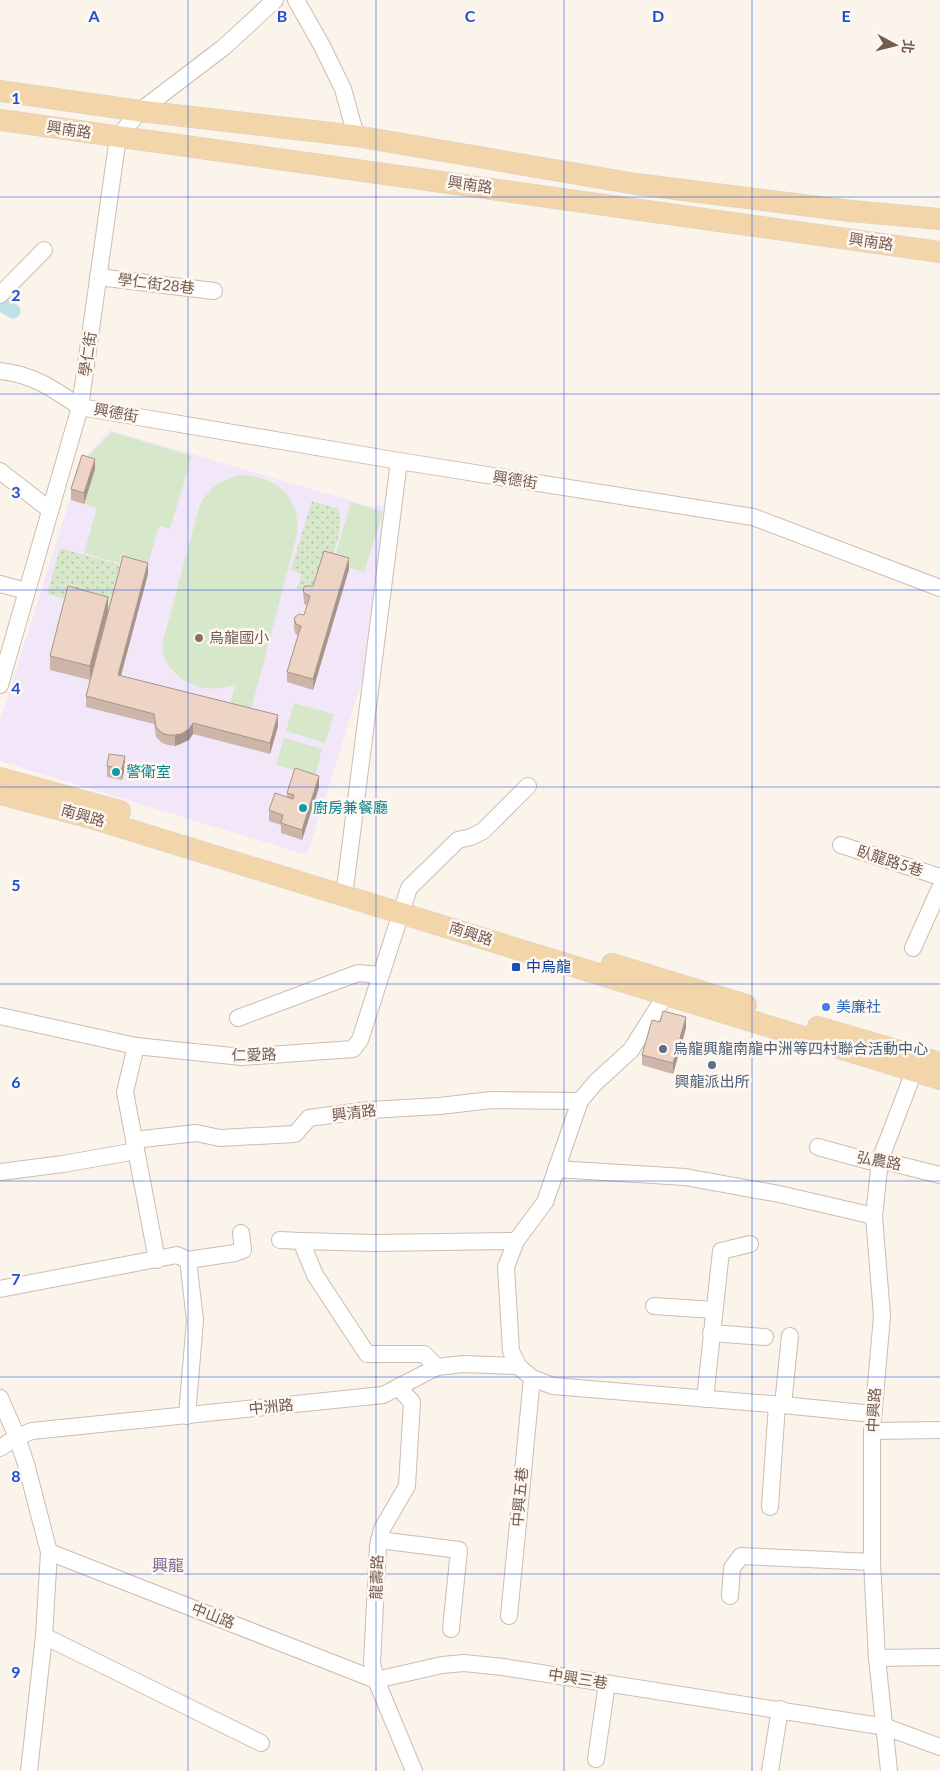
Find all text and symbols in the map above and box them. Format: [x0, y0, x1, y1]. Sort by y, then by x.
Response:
text: A [87, 6, 100, 25]
text: B [277, 6, 287, 25]
text: C [465, 6, 476, 25]
text: D [652, 6, 664, 25]
text: E [841, 6, 851, 25]
north arrow [870, 20, 920, 70]
text: 北 [899, 39, 918, 55]
text: 1 [11, 88, 21, 107]
street label: 興南路 [46, 117, 93, 141]
street label: 興南路 [447, 172, 494, 196]
street label: 興南路 [848, 229, 895, 253]
street label: 學仁街28巷 [117, 269, 196, 297]
text: 2 [11, 285, 21, 304]
street label: 學仁街 [75, 330, 99, 377]
street label: 興德街 [92, 399, 140, 425]
street label: 興德街 [492, 467, 539, 491]
text: 3 [11, 482, 21, 501]
place label: 烏龍國小 [209, 628, 269, 646]
marker: 烏龍國小 [193, 632, 205, 644]
text: 4 [11, 678, 21, 697]
place label: 警衛室 [126, 762, 171, 780]
marker: 警衛室 [110, 766, 122, 778]
place label: 廚房兼餐廳 [313, 798, 388, 816]
street label: 南興路 [59, 800, 107, 830]
marker: 廚房兼餐廳 [297, 802, 309, 814]
street label: 臥龍路5巷 [855, 841, 926, 879]
text: 5 [11, 875, 21, 894]
street label: 南興路 [447, 918, 495, 949]
place label: 中烏龍 [526, 957, 571, 975]
marker: 中烏龍 [510, 961, 522, 973]
place label: 美廉社 [836, 997, 881, 1015]
marker: 美廉社 [820, 1001, 832, 1013]
place label: 烏龍興龍南龍中洲等四村聯合活動中心 [673, 1039, 928, 1057]
marker: 烏龍興龍南龍中洲等四村聯合活動中心 [657, 1043, 669, 1055]
street label: 仁愛路 [231, 1045, 277, 1063]
marker: 興龍派出所 [706, 1059, 718, 1071]
text: 6 [11, 1072, 21, 1091]
place label: 興龍派出所 [674, 1072, 750, 1090]
street label: 興清路 [330, 1100, 377, 1124]
street label: 弘農路 [855, 1147, 903, 1173]
text: 7 [11, 1269, 21, 1288]
street label: 中興路 [863, 1387, 883, 1433]
street label: 中洲路 [248, 1395, 294, 1417]
text: 8 [11, 1466, 21, 1485]
street label: 中興五巷 [507, 1466, 531, 1528]
street label: 龍壽路 [366, 1554, 386, 1600]
district label: 興龍 [152, 1555, 184, 1574]
street label: 中山路 [189, 1599, 238, 1632]
text: 9 [11, 1662, 21, 1681]
street label: 中興三巷 [547, 1664, 609, 1692]

